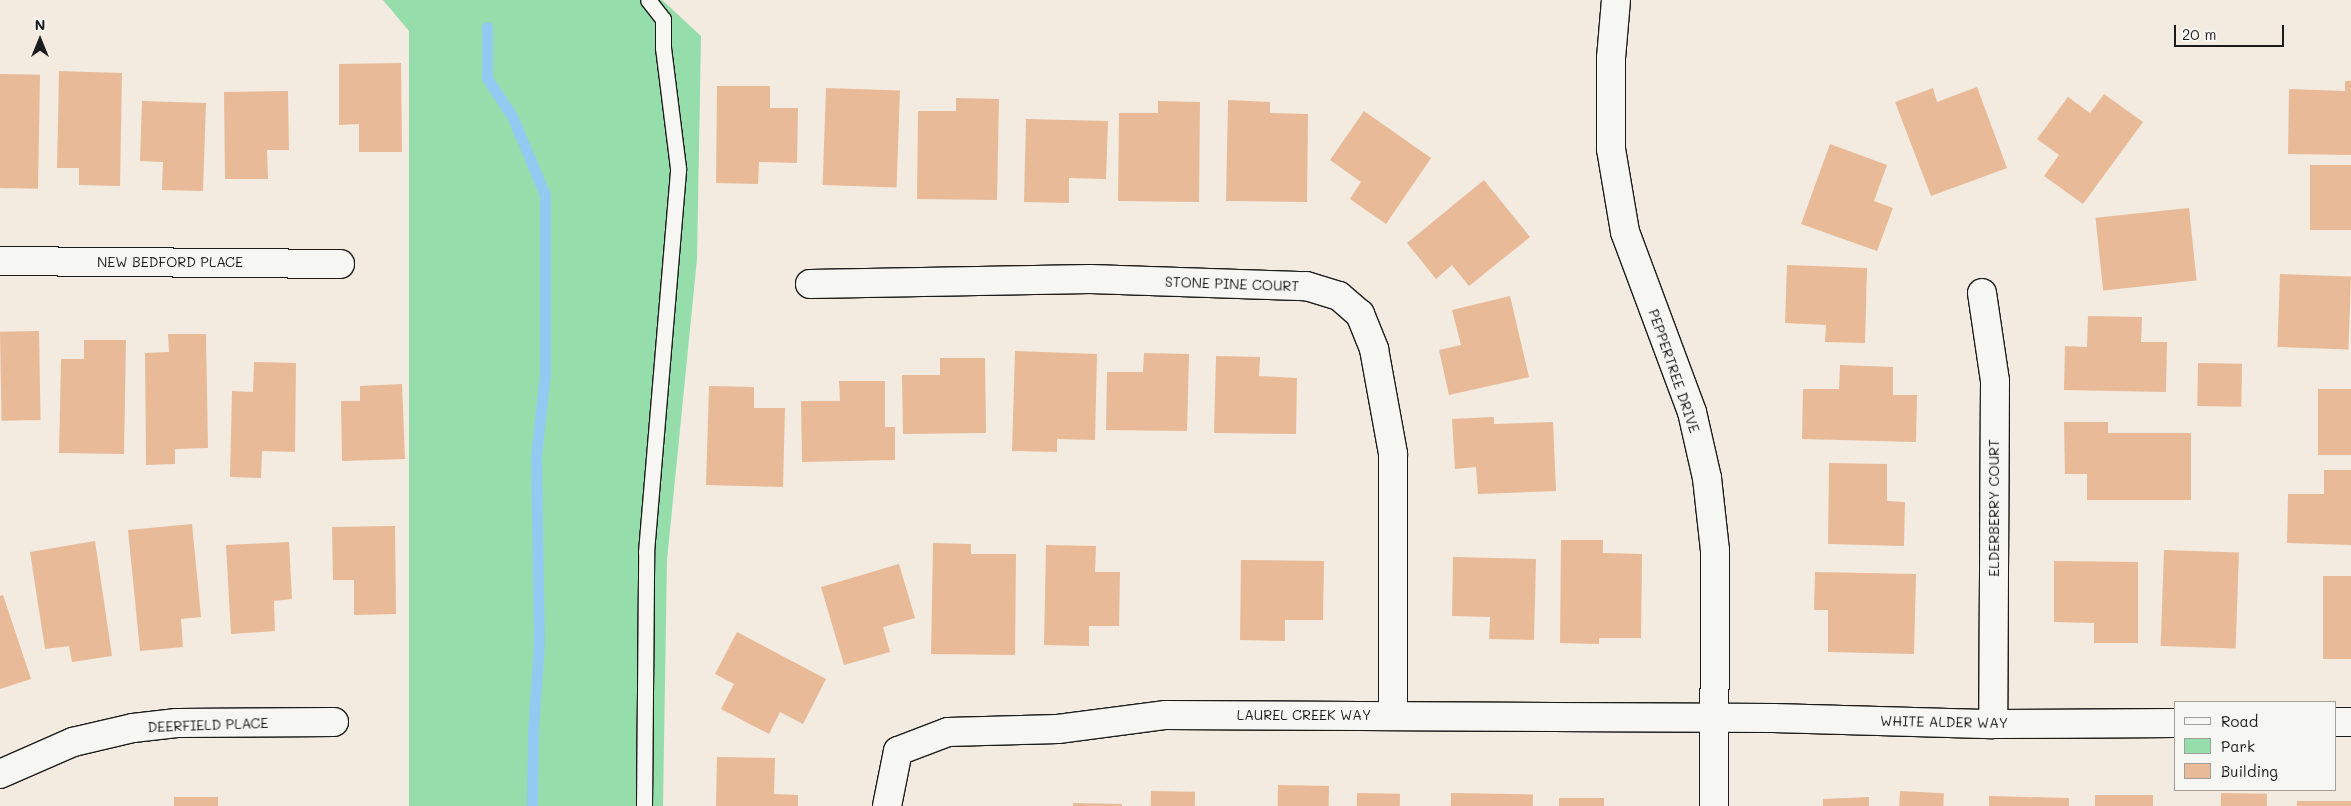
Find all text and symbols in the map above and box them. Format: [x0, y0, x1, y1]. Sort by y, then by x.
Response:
north arrow [15, 15, 65, 65]
text: N [35, 15, 45, 34]
scale bar [2176, 15, 2286, 47]
text: 20 m [2182, 24, 2216, 44]
street label: NEW BEDFORD PLACE [97, 254, 243, 270]
street label: STONE PINE COURT [1165, 273, 1299, 295]
street label: PEPPERTREE DRIVE [1645, 307, 1703, 435]
street label: ELDERBERRY COURT [1986, 439, 2002, 577]
legend [2174, 701, 2336, 791]
street label: LAUREL CREEK WAY [1237, 707, 1371, 723]
text: Road [2221, 711, 2258, 731]
street label: WHITE ALDER WAY [1880, 712, 2008, 732]
street label: DEERFIELD PLACE [147, 714, 269, 736]
text: Park [2221, 736, 2255, 756]
text: Building [2221, 761, 2278, 781]

